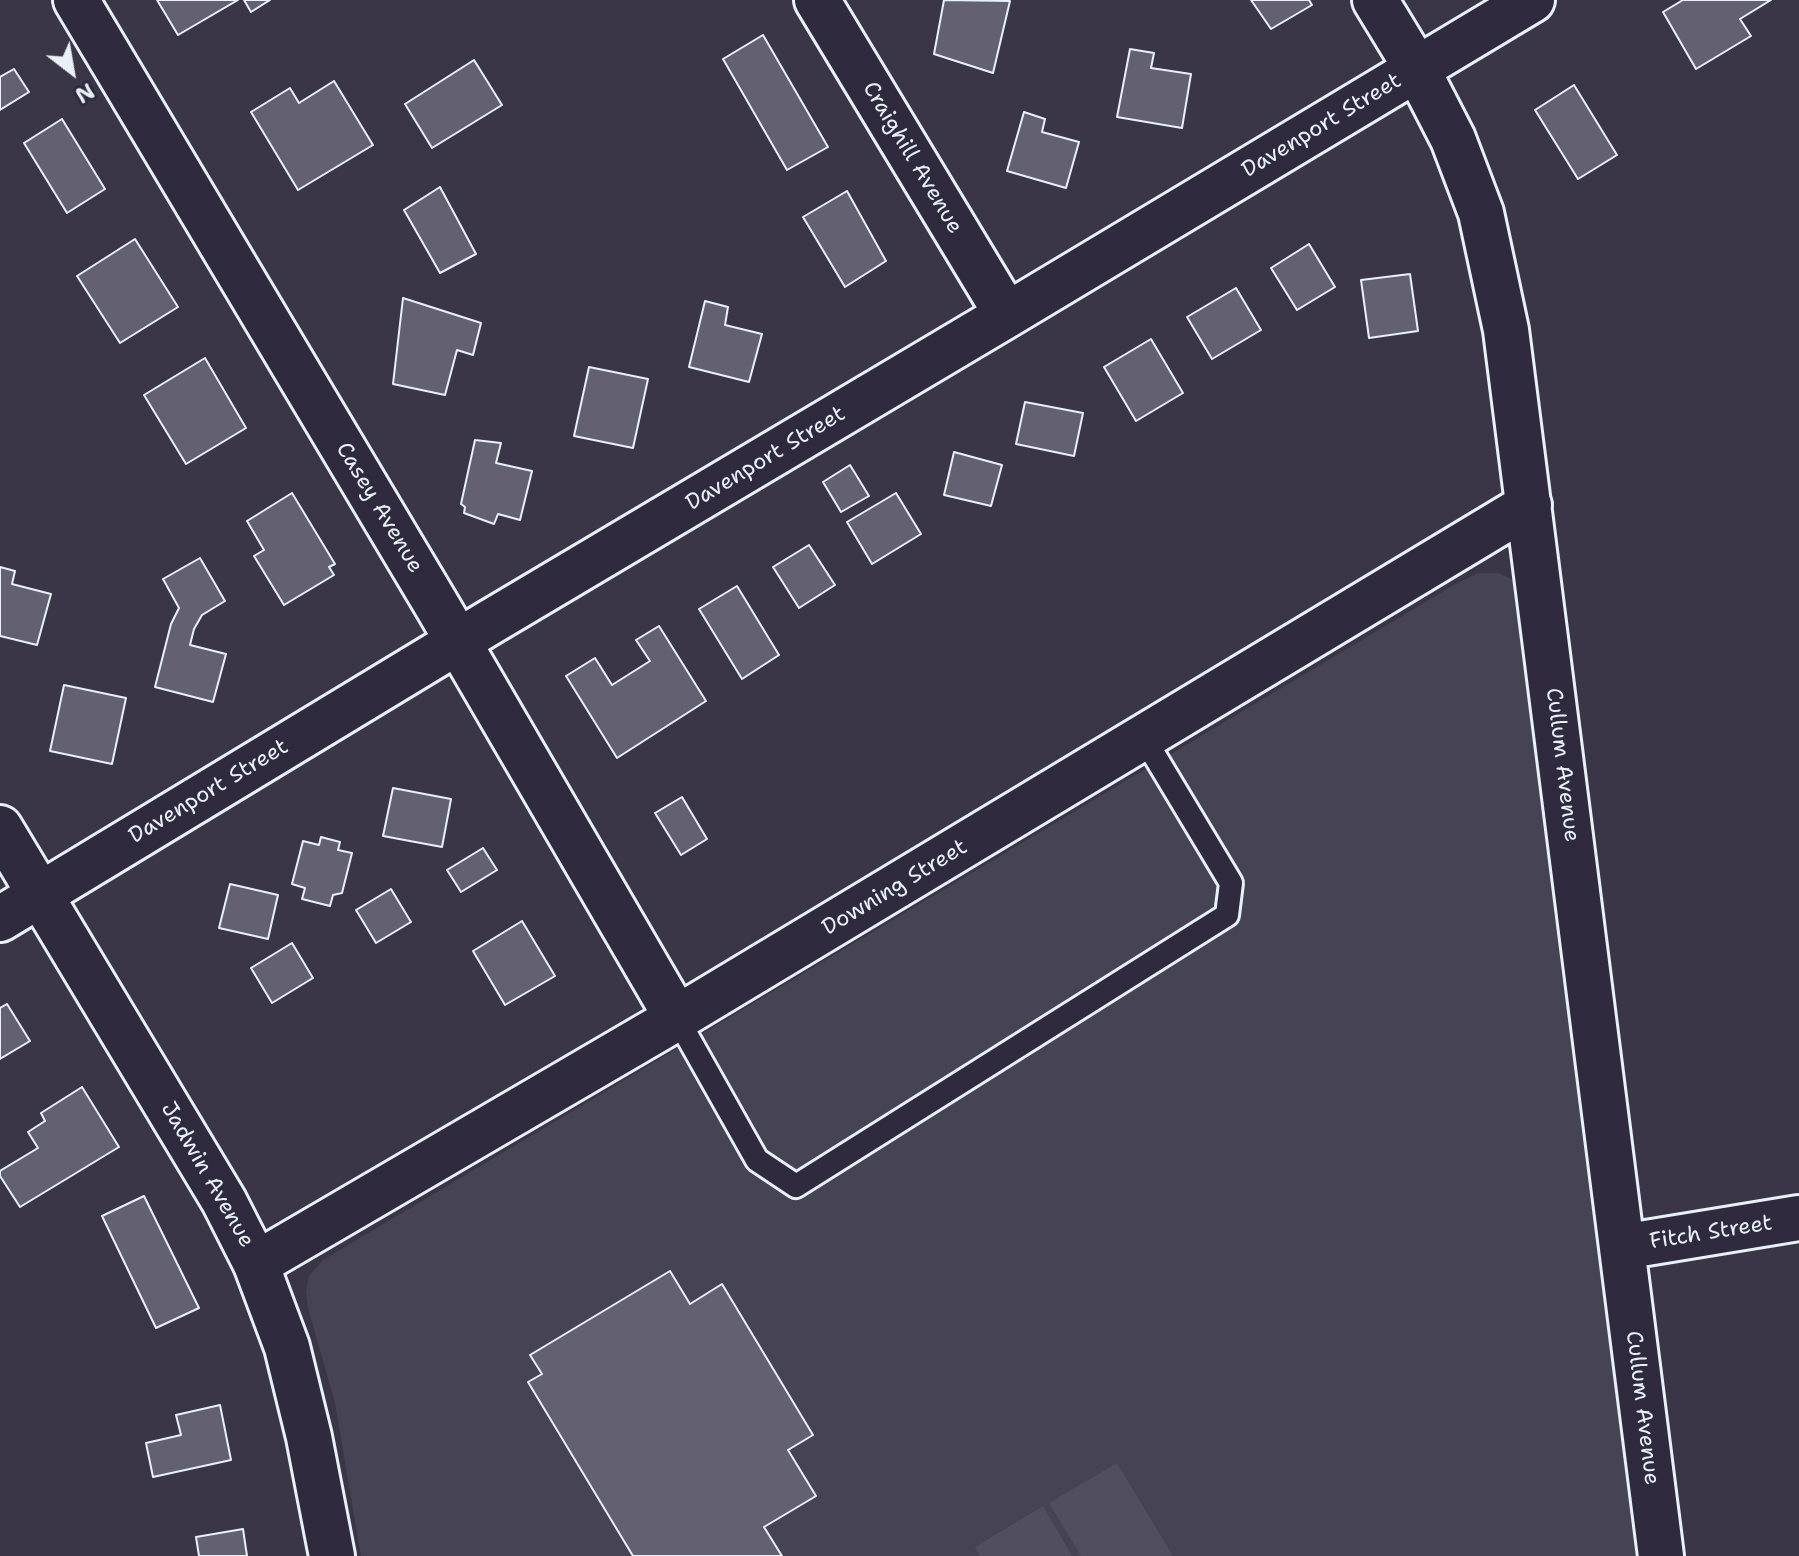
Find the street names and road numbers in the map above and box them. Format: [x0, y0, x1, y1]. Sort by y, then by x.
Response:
street label: Davenport Street [1238, 68, 1406, 184]
street label: Craighill Avenue [856, 77, 968, 239]
street label: Davenport Street [682, 401, 850, 517]
street label: Casey Avenue [330, 438, 428, 578]
street label: Cullum Avenue [1539, 686, 1585, 844]
street label: Davenport Street [125, 734, 293, 850]
street label: Downing Street [818, 834, 972, 942]
street label: Jadwin Avenue [155, 1098, 259, 1252]
street label: Fitch Street [1648, 1210, 1774, 1256]
street label: Cullum Avenue [1619, 1329, 1665, 1487]

